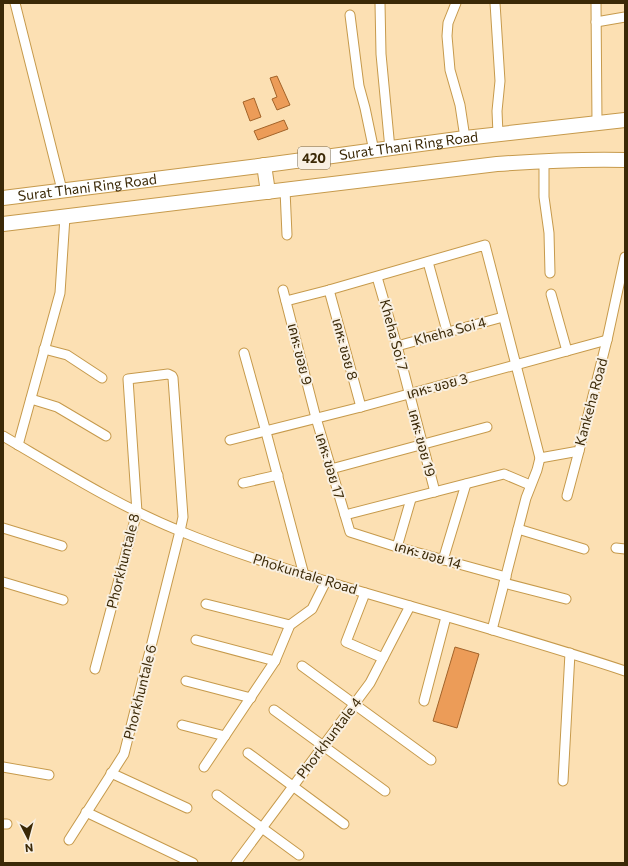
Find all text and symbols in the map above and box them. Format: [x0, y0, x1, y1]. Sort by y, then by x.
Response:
street label: Surat Thani Ring Road [338, 128, 479, 163]
road number: 420 [298, 147, 330, 169]
street label: Surat Thani Ring Road [17, 170, 158, 204]
street label: Kheha Soi 7 [377, 297, 412, 372]
street label: Kheha Soi 4 [412, 313, 488, 348]
street label: เคหะ ขอย 8 [329, 316, 362, 382]
street label: เคหะ ขอย 9 [285, 321, 316, 387]
street label: Kankeha Road [571, 356, 610, 448]
street label: เคหะ ขอย 3 [404, 369, 469, 402]
street label: เคหะ ขอย 19 [405, 407, 440, 479]
street label: เคหะ ขอย 17 [312, 431, 349, 501]
street label: Phorkhuntale 8 [102, 512, 143, 610]
street label: เคหะ ขอย 14 [392, 537, 464, 572]
street label: Phokuntale Road [251, 550, 359, 597]
street label: Phorkhuntale 6 [119, 643, 160, 741]
street label: Phorkhuntale 4 [293, 693, 365, 782]
north arrow [8, 818, 48, 858]
text: N [24, 842, 34, 855]

